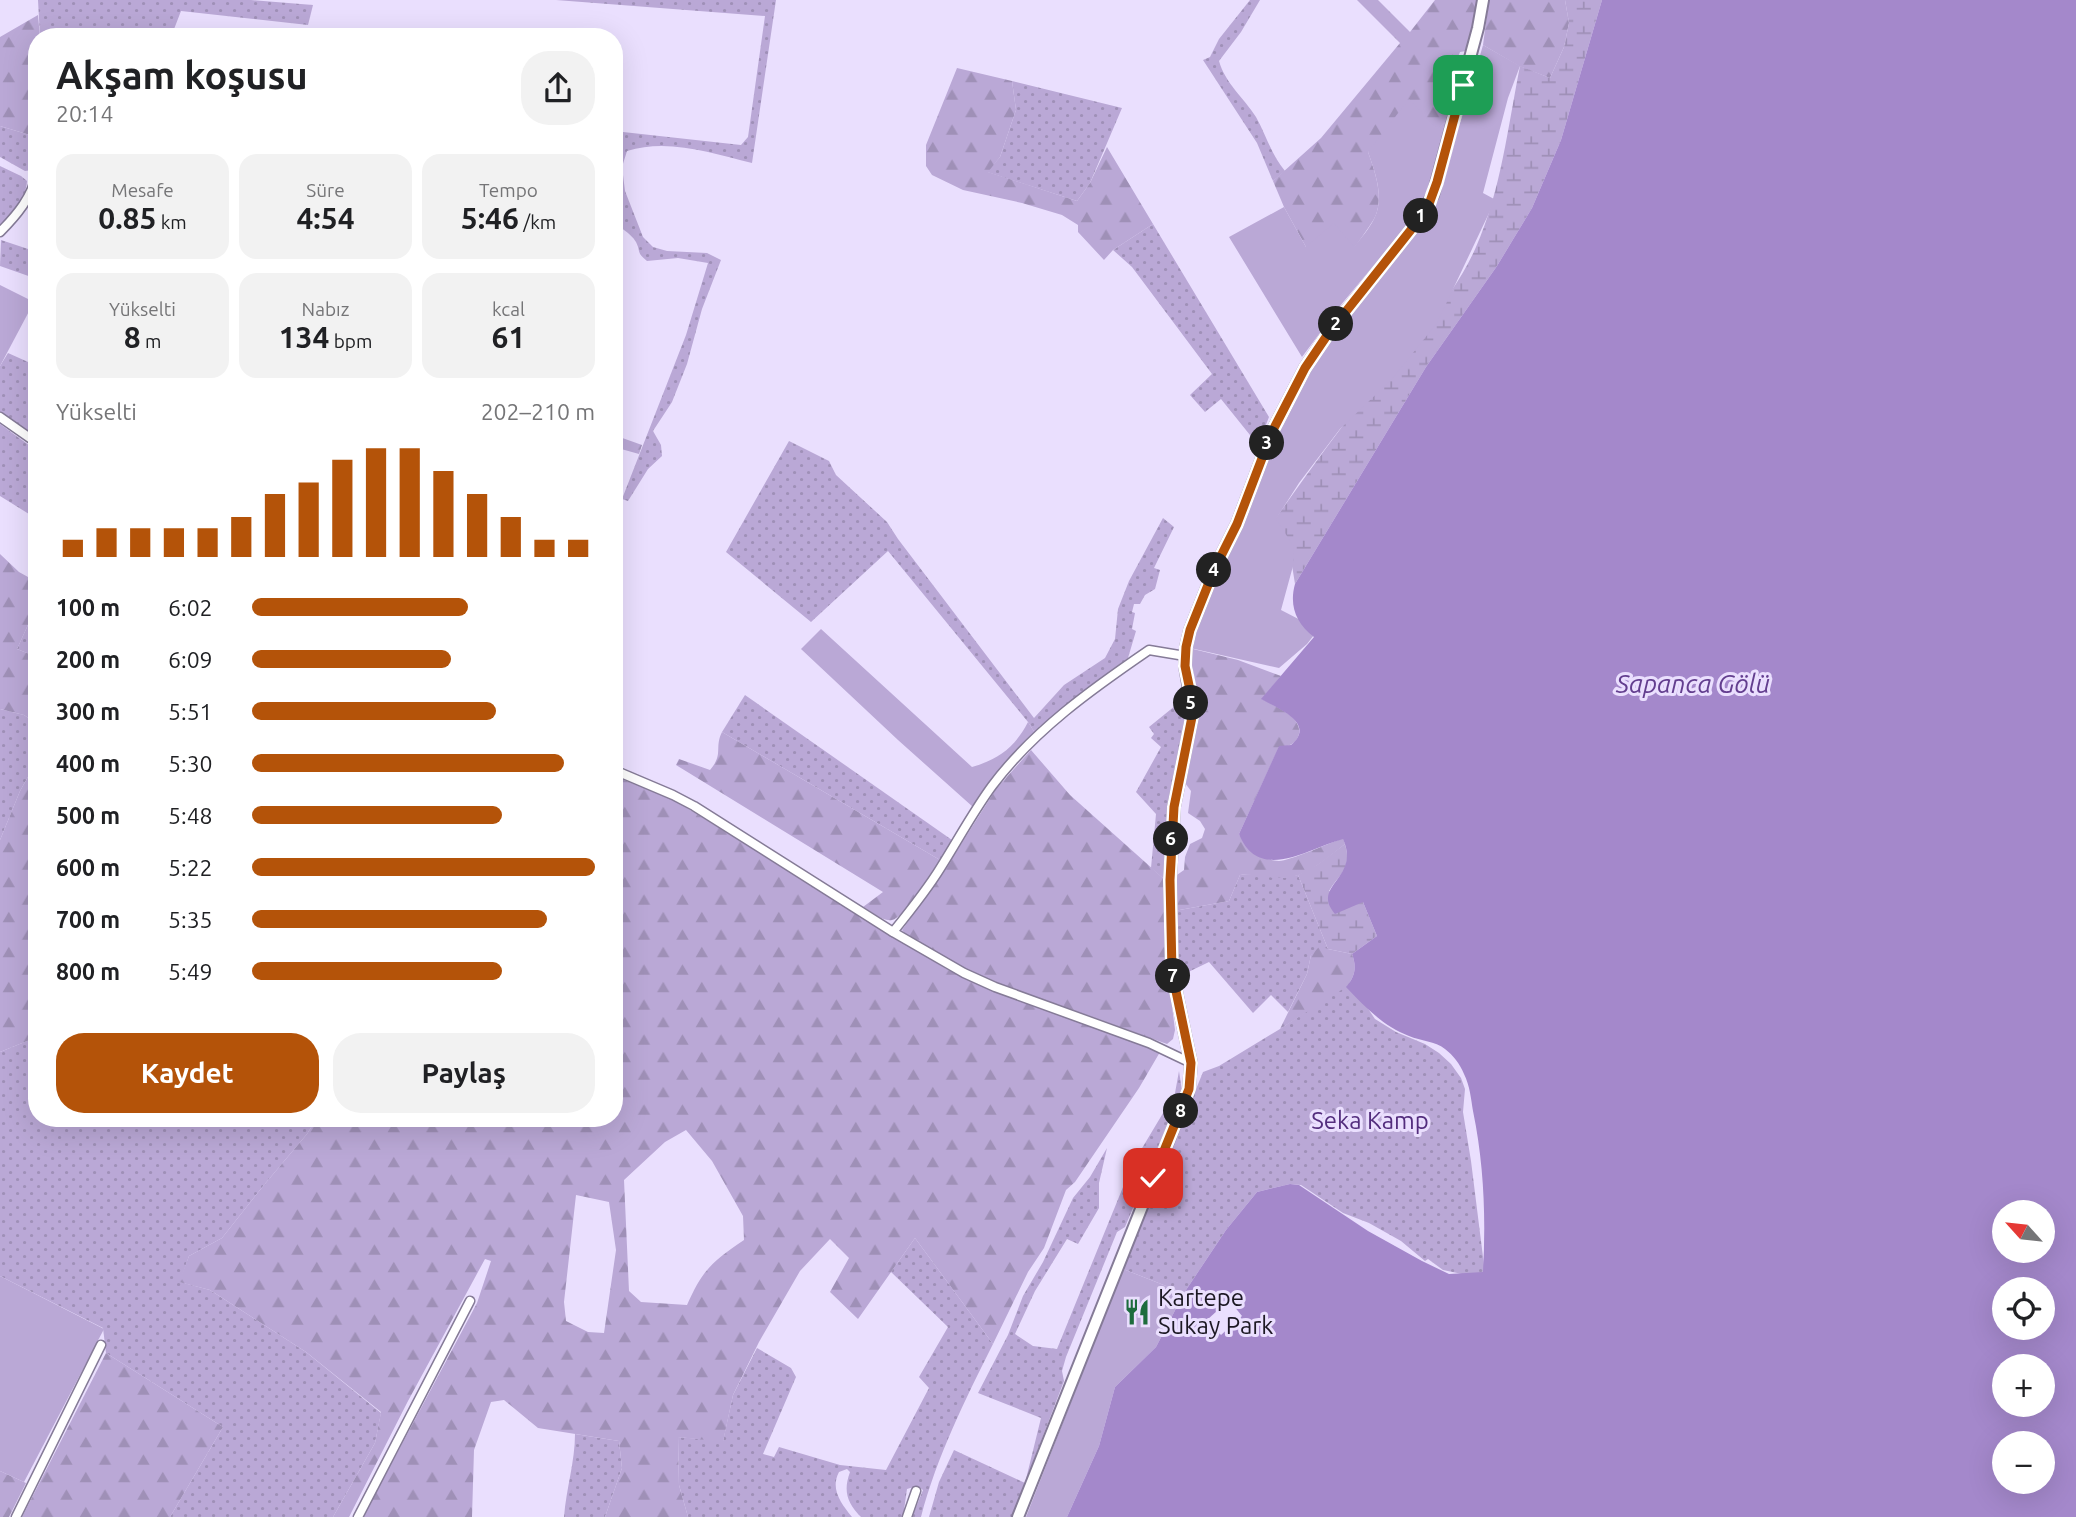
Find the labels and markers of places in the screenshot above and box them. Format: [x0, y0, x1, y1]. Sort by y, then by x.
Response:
pin [1433, 55, 1493, 115]
pin: 1 [1404, 198, 1438, 234]
pin: 2 [1318, 306, 1354, 342]
pin: 3 [1250, 426, 1284, 460]
pin: 4 [1196, 552, 1232, 588]
pin: 5 [1174, 686, 1208, 720]
pin: 6 [1154, 822, 1188, 856]
pin: 7 [1156, 958, 1190, 993]
pin: 8 [1164, 1094, 1198, 1128]
pin [1123, 1148, 1183, 1208]
place label: Kartepe Sukay Park [1158, 1284, 1273, 1339]
restaurant icon: Kartepe Sukay Park [1122, 1297, 1152, 1327]

